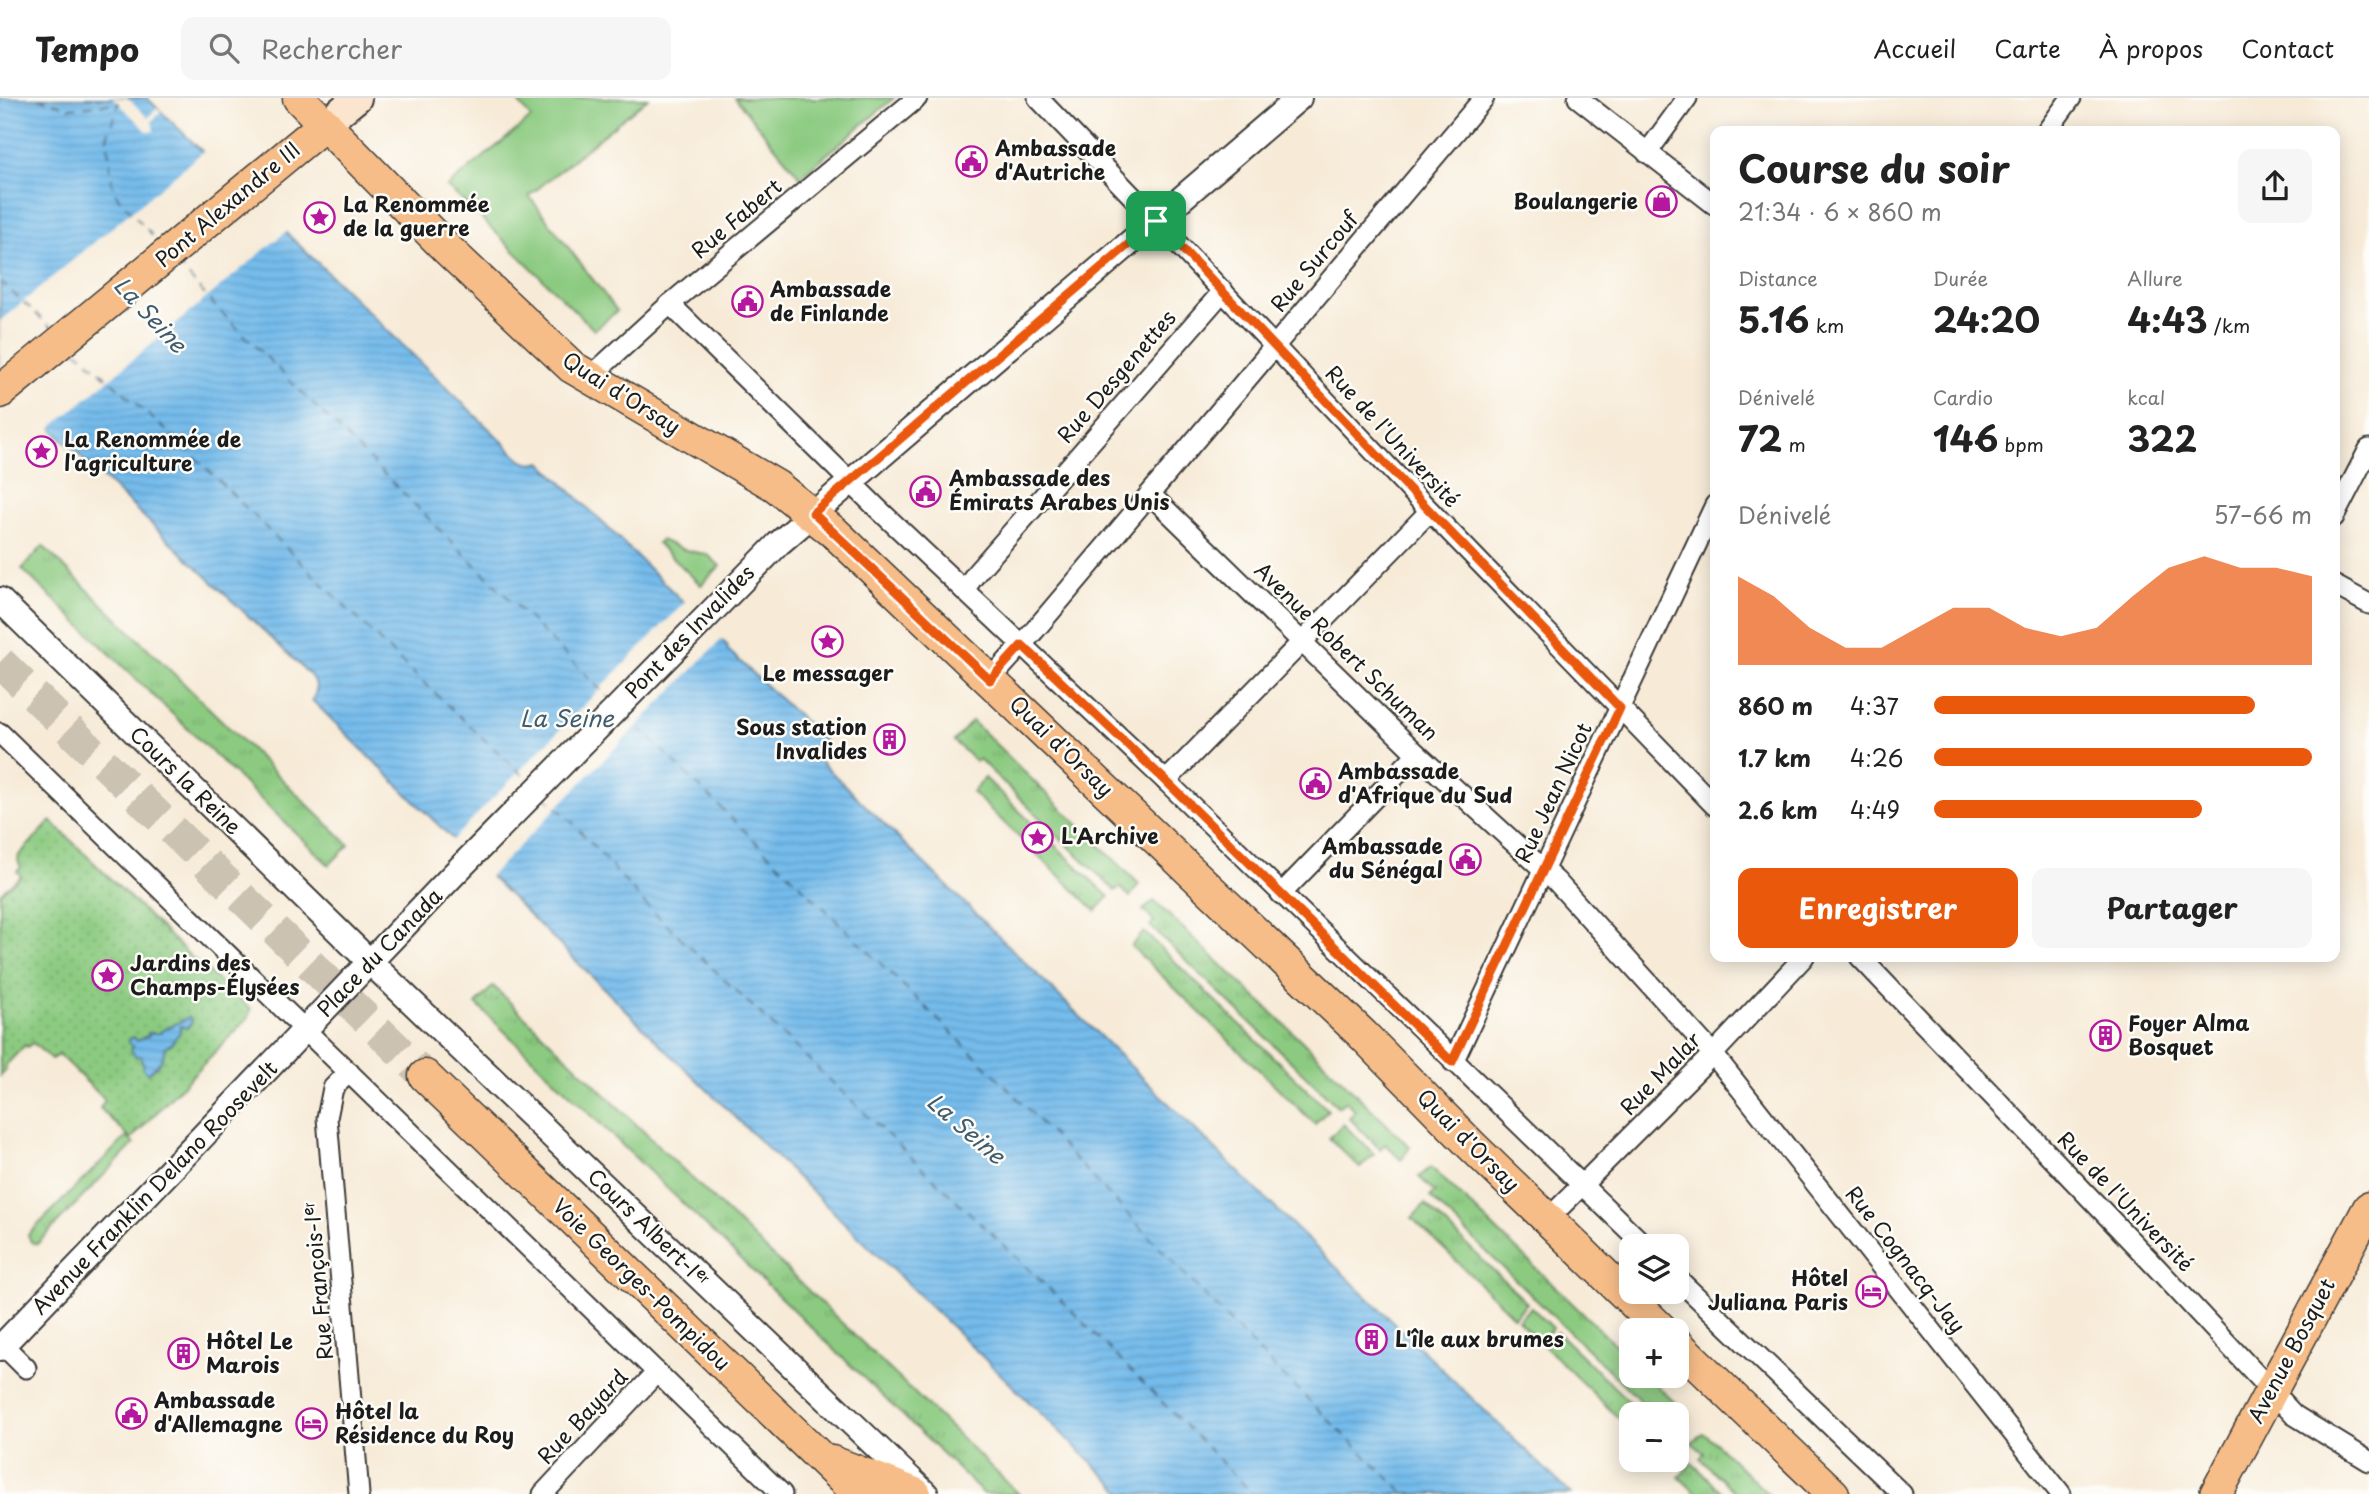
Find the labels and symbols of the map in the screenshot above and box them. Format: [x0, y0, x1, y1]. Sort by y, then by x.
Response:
place label: Ambassade d'Autriche [994, 131, 1116, 187]
street label: Pont Alexandre III [147, 133, 306, 274]
public building icon: Ambassade d'Autriche [955, 144, 989, 178]
street label: Rue Fabert [683, 170, 788, 265]
place label: Boulangerie [1513, 184, 1638, 216]
shop icon: Boulangerie [1644, 185, 1678, 219]
place label: La Renommée de la guerre [343, 187, 490, 243]
pin [1126, 191, 1186, 251]
place icon: La Renommée de la guerre [303, 200, 337, 234]
street label: Rue Surcouf [1262, 202, 1366, 318]
water label: La Seine [106, 268, 197, 361]
place label: Ambassade de Finlande [769, 272, 891, 328]
public building icon: Ambassade de Finlande [730, 285, 764, 319]
street label: Rue Desgenettes [1049, 302, 1182, 449]
street label: Quai d'Orsay [557, 343, 687, 441]
street label: Rue de l'Université [1319, 357, 1468, 514]
place label: La Renommée de l'agriculture [64, 422, 241, 478]
place icon: La Renommée de l'agriculture [24, 435, 58, 469]
place label: Ambassade des Émirats Arabes Unis [948, 461, 1169, 517]
public building icon: Ambassade des Émirats Arabes Unis [909, 474, 943, 508]
street label: Avenue Robert Schuman [1248, 554, 1447, 747]
street label: Pont des Invalides [616, 556, 761, 705]
place icon: Le messager [811, 625, 845, 659]
place label: Le messager [762, 656, 894, 688]
street label: Quai d'Orsay [1003, 687, 1122, 804]
water label: La Seine [520, 700, 615, 735]
place label: Sous station Invalides [736, 710, 867, 766]
street label: Rue Jean Nicot [1506, 716, 1599, 868]
street label: Cours la Reine [123, 718, 250, 841]
building icon: Sous station Invalides [873, 723, 907, 757]
place label: Ambassade d'Afrique du Sud [1337, 754, 1512, 810]
public building icon: Ambassade d'Afrique du Sud [1298, 767, 1332, 801]
place label: L'Archive [1061, 819, 1159, 851]
place icon: L'Archive [1021, 820, 1055, 854]
place label: Ambassade du Sénégal [1321, 829, 1443, 885]
public building icon: Ambassade du Sénégal [1449, 842, 1483, 876]
street label: Place du Canada [308, 879, 449, 1023]
place label: Jardins des Champs-Élysées [130, 946, 300, 1002]
place icon: Jardins des Champs-Élysées [90, 959, 124, 993]
place label: Foyer Alma Bosquet [2128, 1006, 2249, 1062]
building icon: Foyer Alma Bosquet [2088, 1019, 2122, 1053]
street label: Rue Malar [1612, 1023, 1708, 1121]
street label: Avenue Franklin Delano Roosevelt [23, 1052, 284, 1321]
street label: Quai d'Orsay [1411, 1081, 1528, 1198]
water label: La Seine [920, 1084, 1015, 1173]
street label: Rue de l'Université [2051, 1123, 2202, 1278]
street label: Cours Albert-Iᵉʳ [581, 1160, 718, 1293]
street label: Rue Cognacq-Jay [1839, 1178, 1974, 1339]
street label: Voie Georges-Pompidou [546, 1190, 739, 1377]
street label: Rue François-Iᵉʳ [294, 1201, 340, 1362]
place label: Hôtel Juliana Paris [1708, 1261, 1848, 1317]
street label: Avenue Bosquet [2239, 1272, 2342, 1428]
hotel icon: Hôtel Juliana Paris [1854, 1274, 1888, 1308]
place label: L'île aux brumes [1395, 1322, 1564, 1354]
building icon: L'île aux brumes [1355, 1323, 1389, 1357]
place label: Hôtel Le Marois [206, 1324, 293, 1380]
building icon: Hôtel Le Marois [166, 1337, 200, 1371]
street label: Rue Bayard [529, 1361, 634, 1470]
place label: Ambassade d'Allemagne [153, 1383, 283, 1439]
place label: Hôtel la Résidence du Roy [335, 1394, 514, 1450]
public building icon: Ambassade d'Allemagne [114, 1396, 148, 1430]
hotel icon: Hôtel la Résidence du Roy [295, 1407, 329, 1441]

